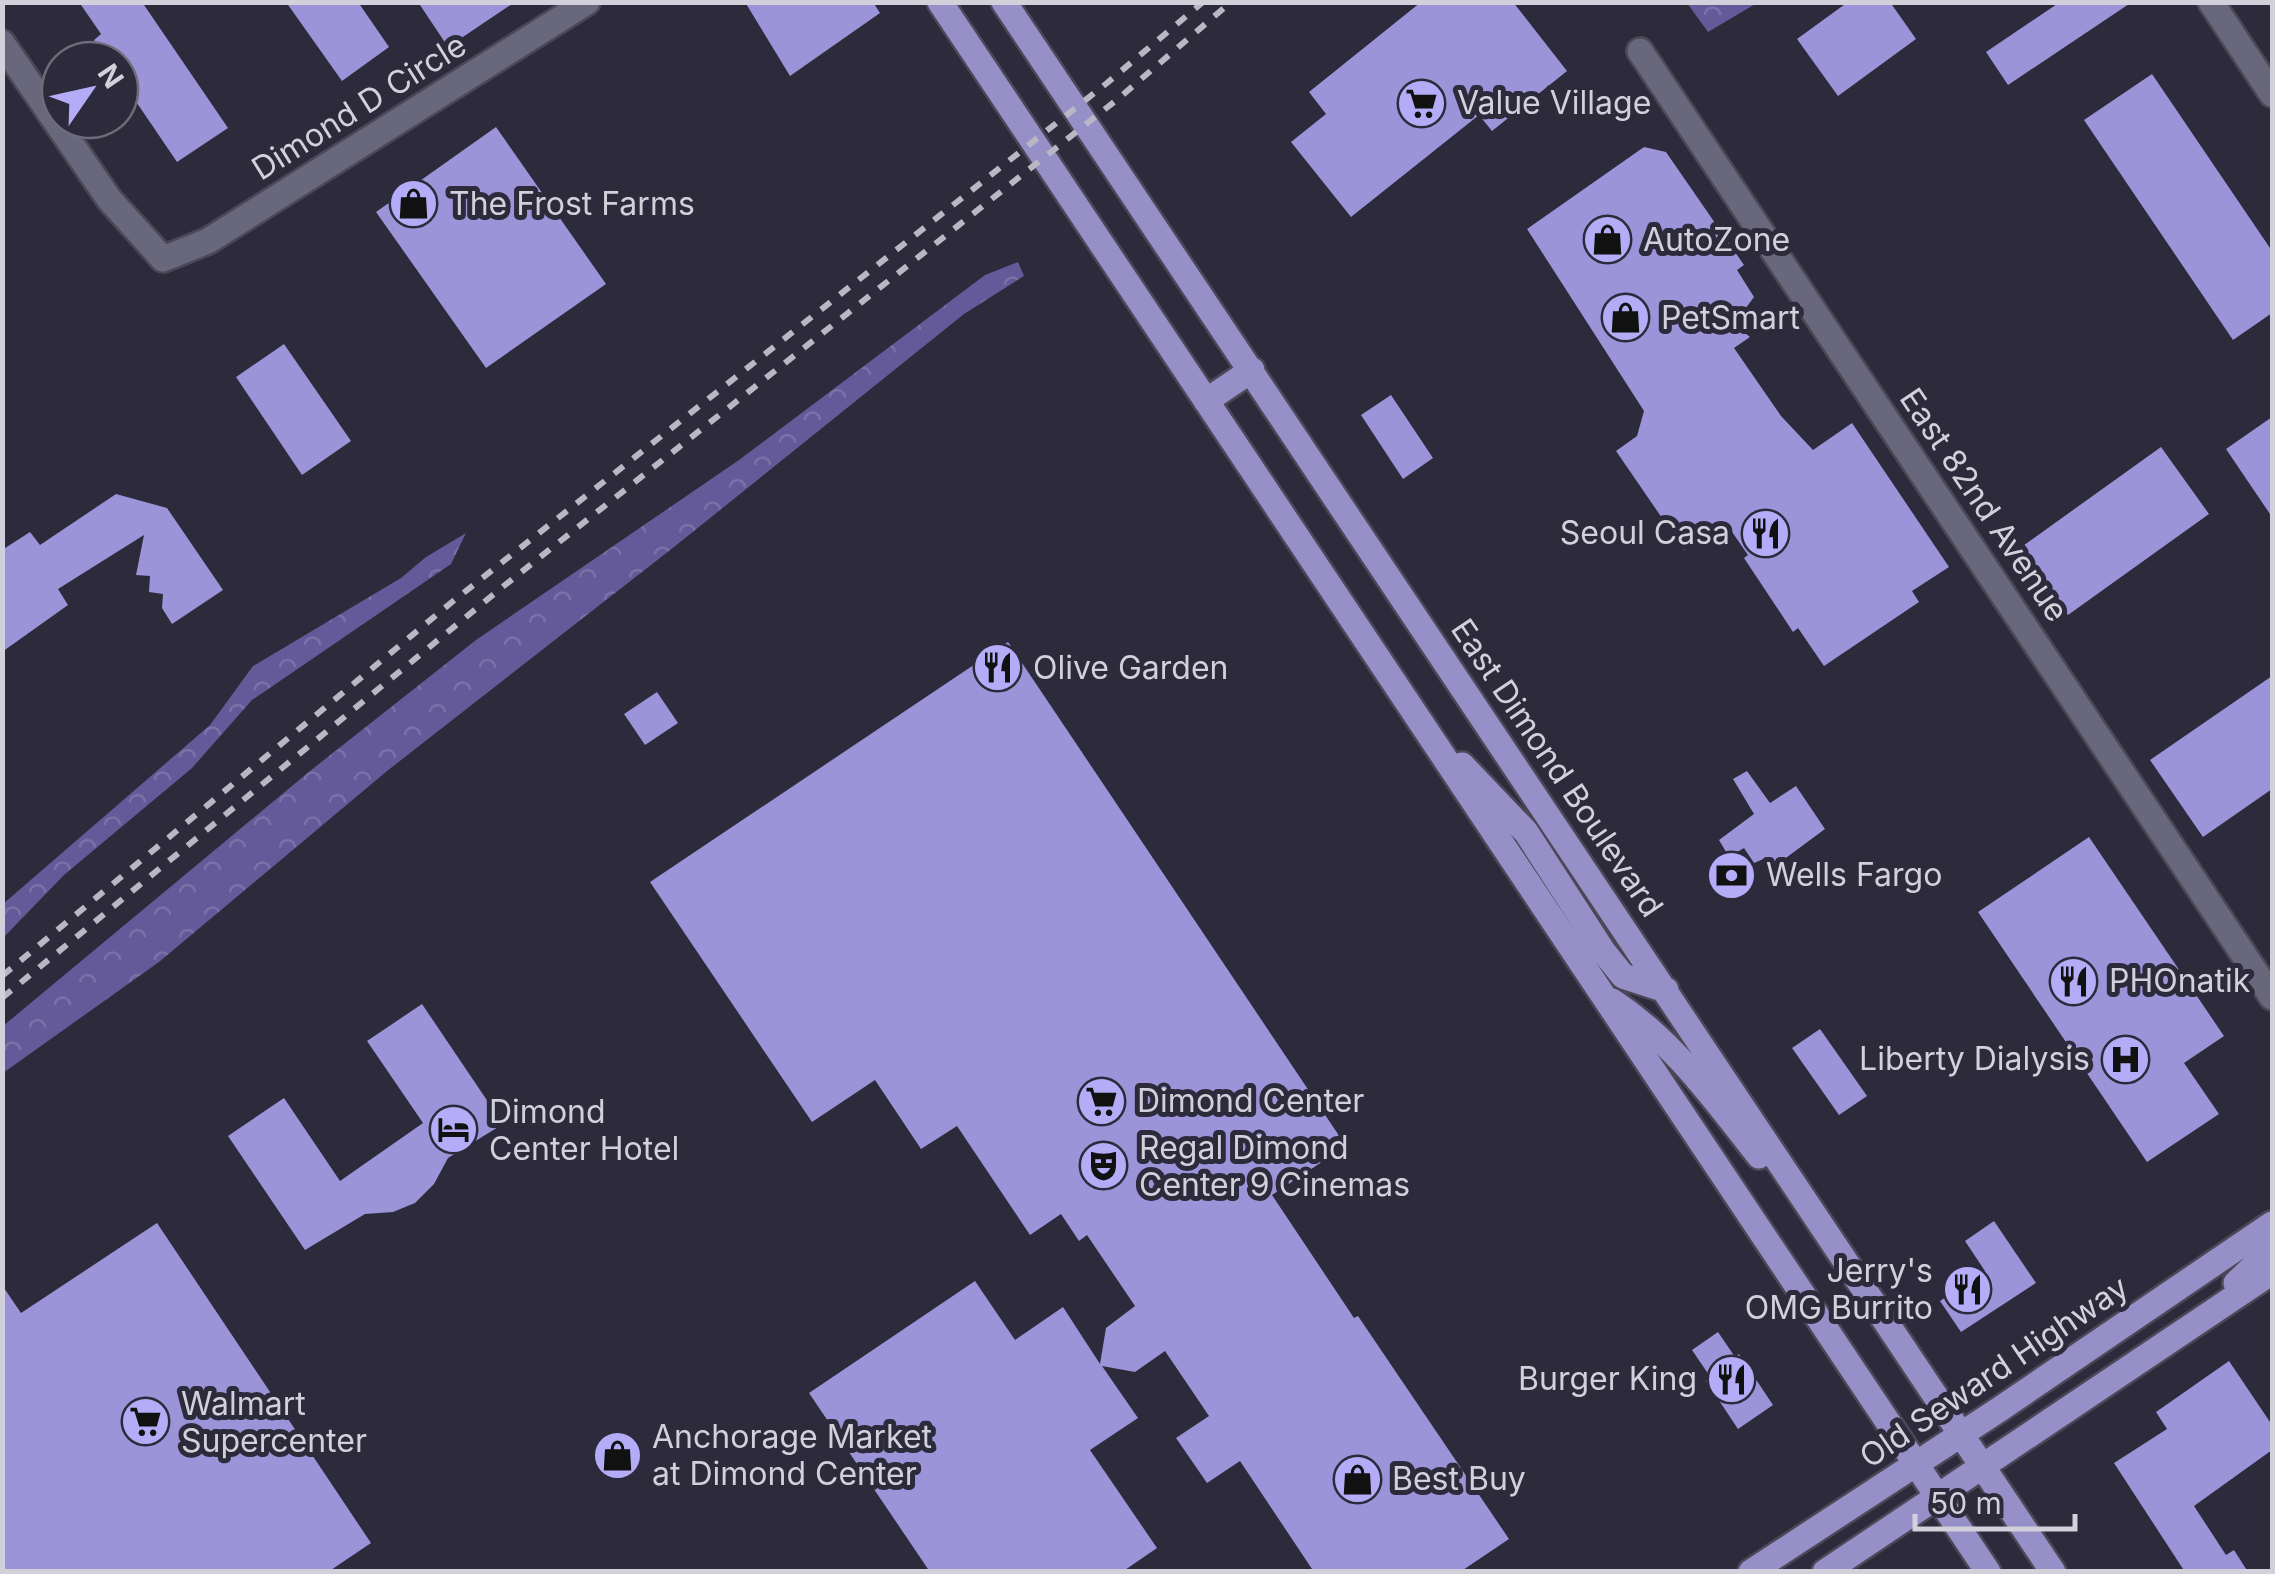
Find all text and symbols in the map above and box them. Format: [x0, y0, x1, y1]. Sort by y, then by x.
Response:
street label: Dimond D Circle [245, 25, 473, 188]
north arrow [40, 40, 140, 140]
text: N [91, 58, 131, 94]
supermarket icon: Value Village [1396, 77, 1448, 129]
place label: Value Village [1457, 83, 1651, 122]
shop icon: The Frost Farms [388, 178, 440, 230]
place label: The Frost Farms [449, 184, 695, 223]
shop icon: AutoZone [1582, 214, 1634, 266]
place label: AutoZone [1643, 220, 1790, 259]
shop icon: PetSmart [1600, 292, 1652, 344]
place label: PetSmart [1661, 298, 1800, 337]
street label: East 82nd Avenue [1892, 381, 2077, 629]
restaurant icon: Seoul Casa [1739, 507, 1791, 559]
place label: Seoul Casa [1560, 513, 1730, 552]
street label: East Dimond Boulevard [1443, 611, 1672, 924]
restaurant icon: Olive Garden [972, 642, 1024, 694]
place label: Olive Garden [1033, 648, 1229, 687]
bank icon: Wells Fargo [1705, 849, 1757, 901]
place label: Wells Fargo [1766, 855, 1942, 894]
restaurant icon: PHOnatik [2048, 955, 2100, 1007]
place label: PHOnatik [2109, 961, 2251, 1000]
hospital icon: Liberty Dialysis [2099, 1033, 2151, 1085]
place label: Liberty Dialysis [1859, 1039, 2090, 1078]
supermarket icon: Dimond Center [1076, 1075, 1128, 1127]
place label: Dimond Center [1137, 1081, 1364, 1120]
place label: Dimond Center Hotel [489, 1092, 679, 1168]
hotel icon: Dimond Center Hotel [428, 1104, 480, 1156]
place label: Regal Dimond Center 9 Cinemas [1139, 1128, 1410, 1204]
theatre icon: Regal Dimond Center 9 Cinemas [1078, 1140, 1130, 1192]
place label: Jerry's OMG Burrito [1745, 1251, 1933, 1327]
restaurant icon: Jerry's OMG Burrito [1942, 1263, 1994, 1315]
street label: Old Seward Highway [1852, 1267, 2135, 1476]
restaurant icon: Burger King [1706, 1353, 1758, 1405]
place label: Burger King [1518, 1359, 1697, 1398]
place label: Walmart Supercenter [181, 1384, 367, 1460]
supermarket icon: Walmart Supercenter [120, 1396, 172, 1448]
place label: Anchorage Market at Dimond Center [652, 1417, 932, 1493]
shop icon: Anchorage Market at Dimond Center [591, 1429, 643, 1481]
shop icon: Best Buy [1331, 1453, 1383, 1505]
place label: Best Buy [1392, 1459, 1526, 1498]
scale bar [1915, 1469, 2075, 1531]
text: 50 m [1930, 1485, 2002, 1521]

